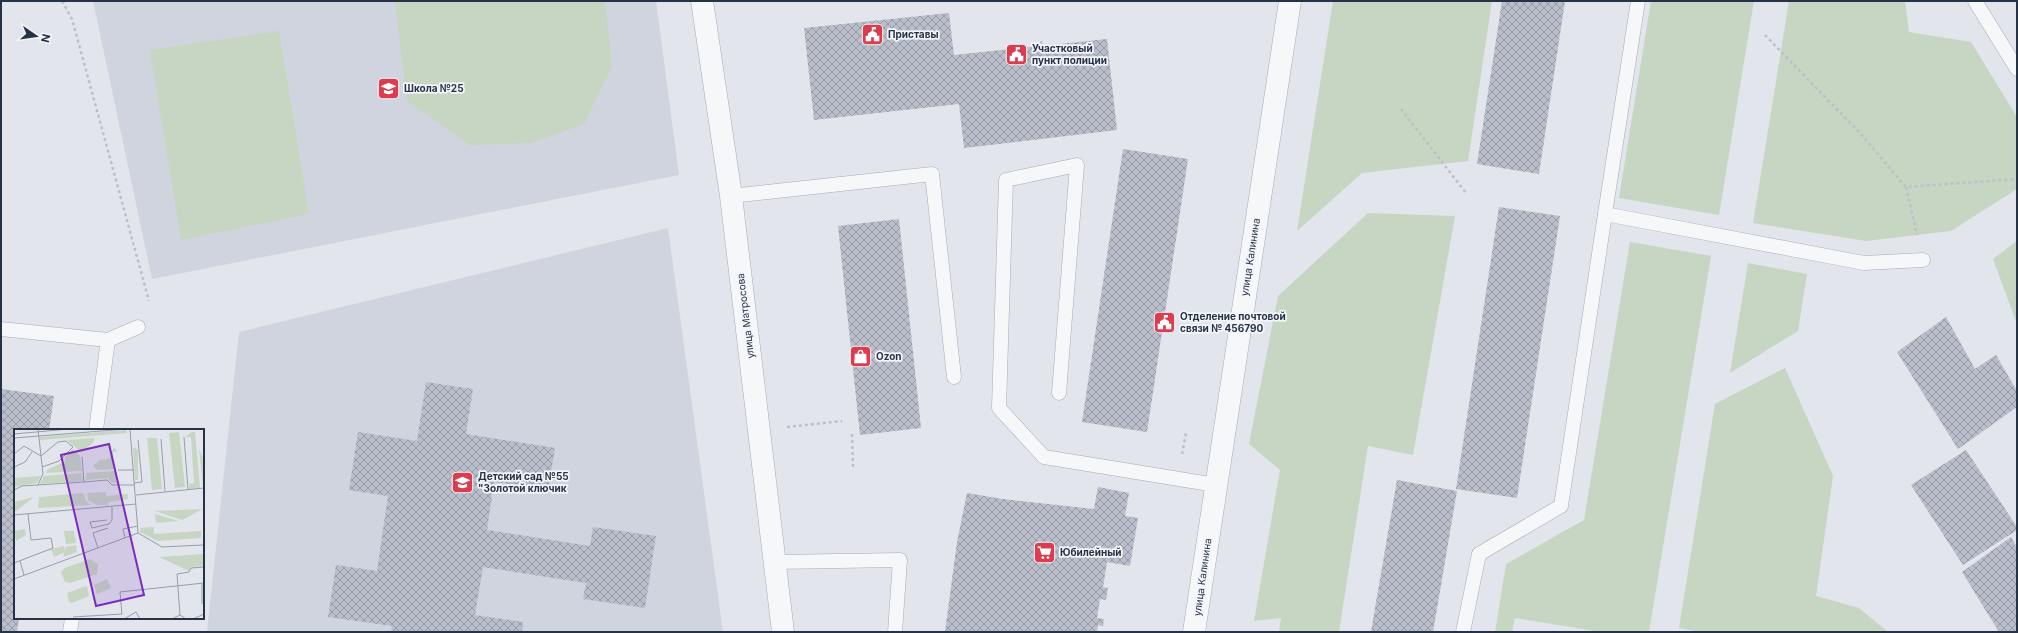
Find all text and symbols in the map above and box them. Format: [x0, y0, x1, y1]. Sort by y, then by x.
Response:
north arrow [16, 16, 56, 56]
public building icon: Приставы [859, 21, 885, 47]
place label: Приставы [888, 28, 939, 40]
text: N [38, 33, 54, 44]
public building icon: Участковый пункт полиции [1003, 41, 1029, 67]
place label: Участковый пункт полиции [1032, 42, 1107, 67]
school or university icon: Школа №25 [376, 75, 402, 101]
place label: Школа №25 [404, 82, 464, 94]
street label: улица Калинина [1238, 217, 1262, 297]
street label: улица Матросова [734, 273, 756, 359]
public building icon: Отделение почтовой связи № 456790 [1151, 309, 1177, 335]
place label: Отделение почтовой связи № 456790 [1180, 310, 1286, 334]
shop icon: Ozon [847, 343, 873, 369]
place label: Ozon [876, 350, 902, 362]
inset map [14, 429, 204, 619]
school or university icon: Детский сад №55 "Золотой ключик [450, 469, 476, 495]
place label: Детский сад №55 "Золотой ключик [478, 470, 569, 494]
street label: улица Калинина [1191, 537, 1213, 617]
supermarket icon: Юбилейный [1031, 539, 1057, 565]
place label: Юбилейный [1060, 546, 1122, 558]

